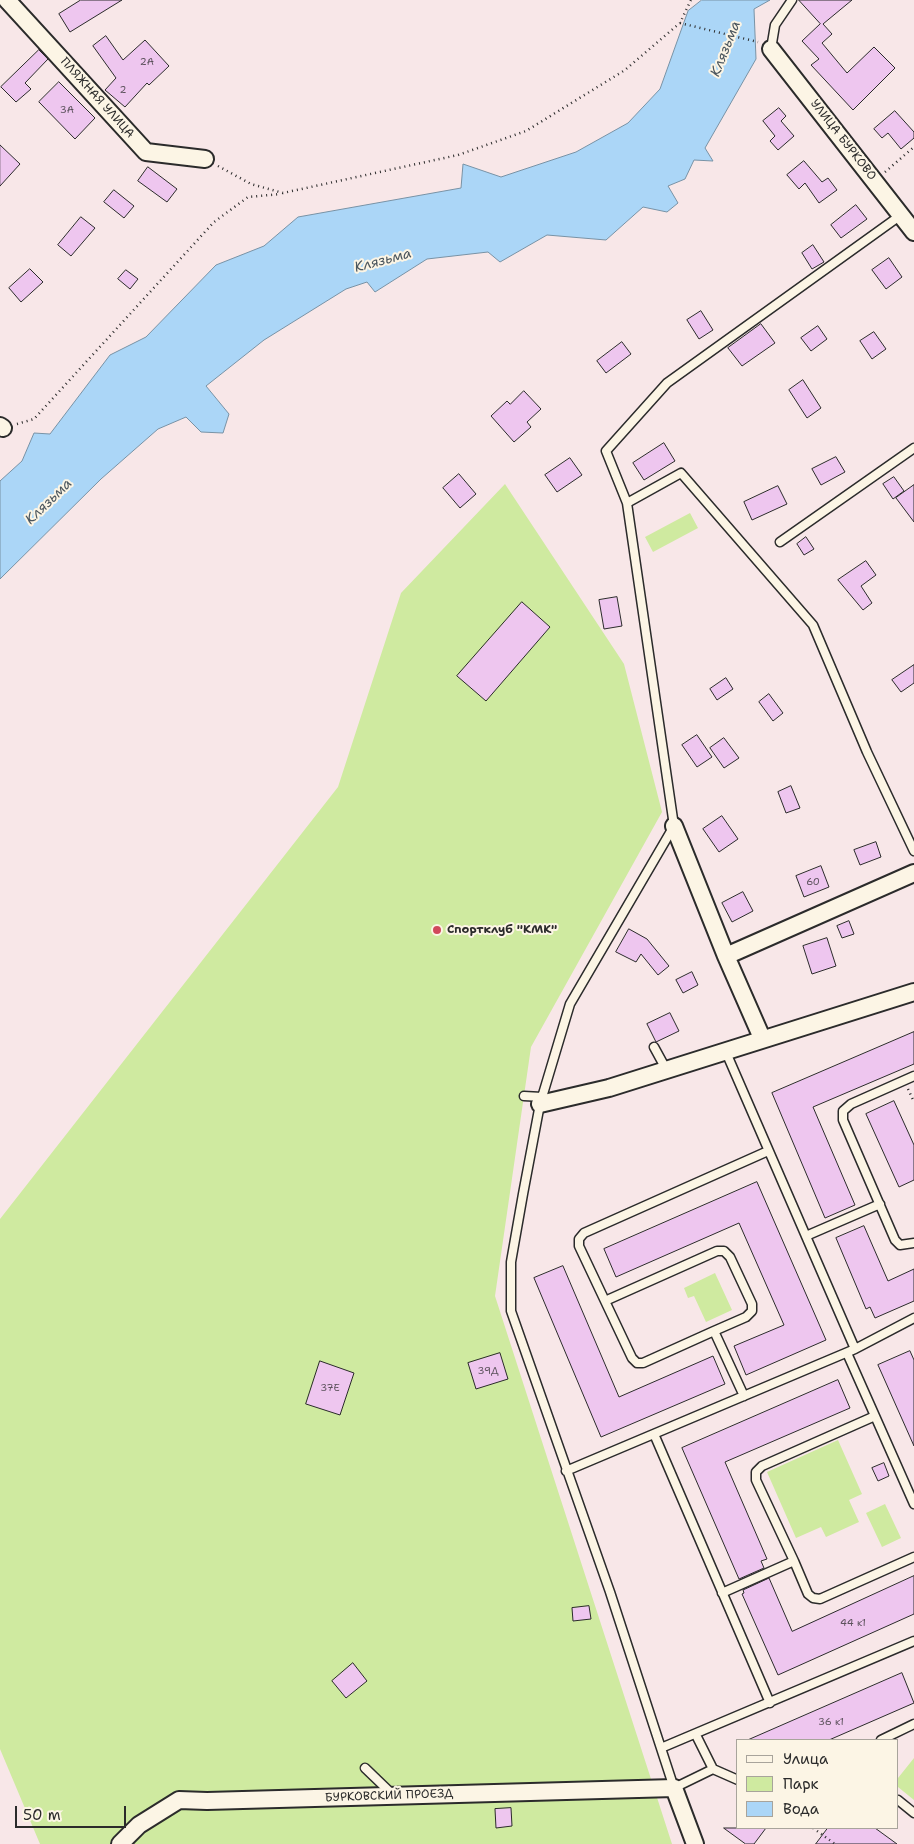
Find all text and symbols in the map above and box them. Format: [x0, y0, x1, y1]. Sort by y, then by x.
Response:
water label: Клязьма [707, 19, 745, 79]
street label: ПЛЯЖНАЯ УЛИЦА [57, 55, 137, 141]
house number: 2А [140, 56, 154, 68]
house number: 2 [120, 84, 126, 96]
street label: УЛИЦА БУРКОВО [807, 97, 879, 183]
house number: 3А [60, 104, 74, 116]
water label: Клязьма [353, 245, 413, 277]
water label: Клязьма [22, 476, 76, 528]
house number: 60 [806, 876, 820, 888]
place label: Спортклуб "КМК" [447, 923, 557, 937]
marker: Спортклуб "КМК" [431, 924, 443, 936]
house number: 39Д [478, 1365, 498, 1377]
house number: 37Е [320, 1382, 340, 1394]
house number: 44 к1 [840, 1617, 866, 1629]
house number: 36 к1 [818, 1716, 844, 1728]
legend [736, 1739, 899, 1829]
text: Улица [783, 1749, 828, 1769]
text: Парк [783, 1774, 819, 1794]
street label: БУРКОВСКИЙ ПРОЕЗД [325, 1787, 453, 1805]
scale bar [18, 1796, 129, 1828]
text: Вода [783, 1799, 819, 1819]
text: 50 m [23, 1805, 61, 1825]

